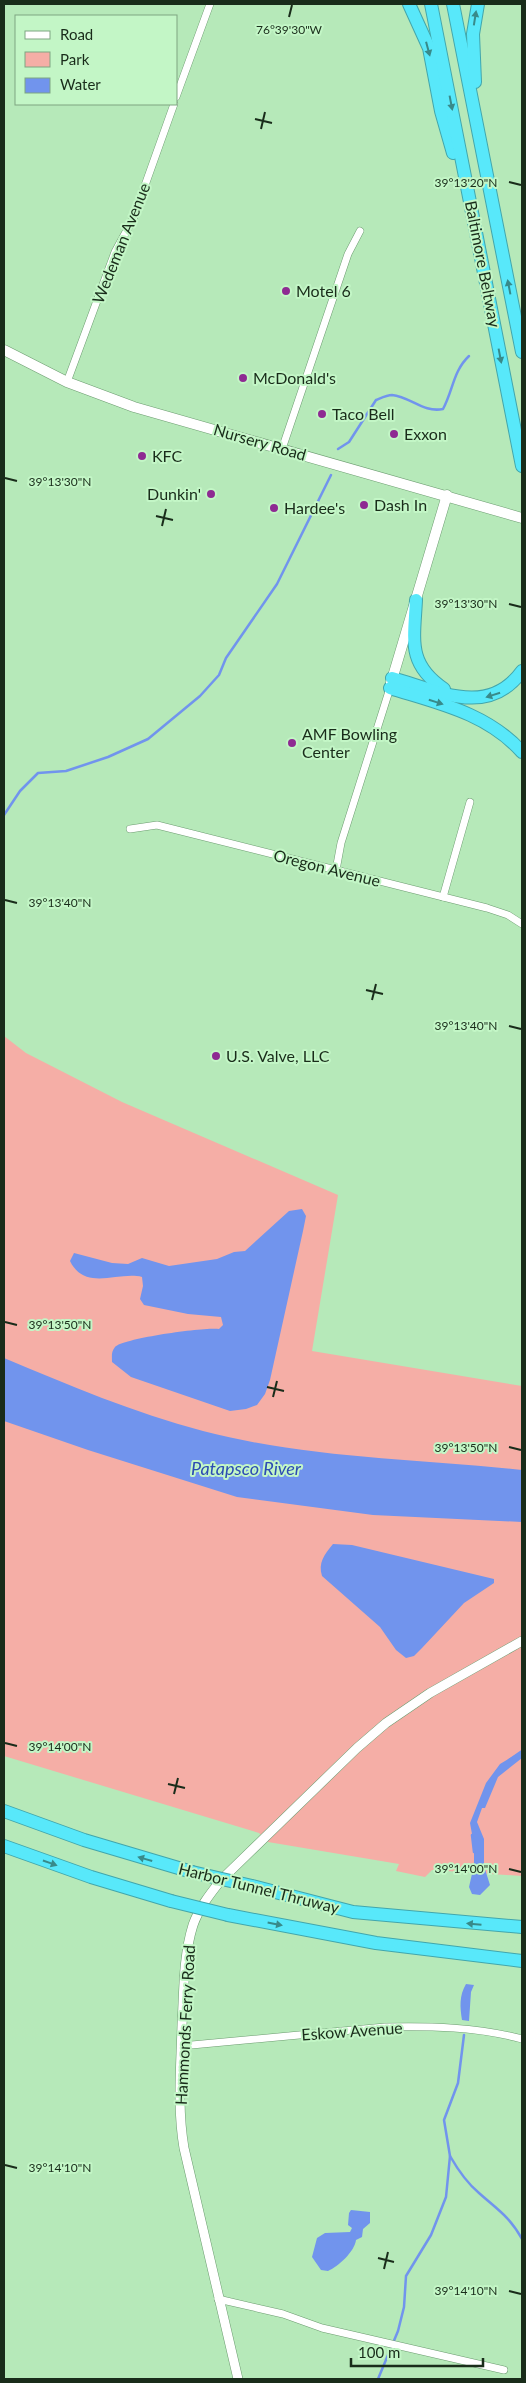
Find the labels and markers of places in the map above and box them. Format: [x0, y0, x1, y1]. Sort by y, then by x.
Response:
place label: Motel 6 [296, 281, 351, 300]
marker: Motel 6 [280, 285, 292, 297]
place label: McDonald's [253, 368, 336, 387]
marker: McDonald's [237, 372, 249, 384]
place label: Taco Bell [332, 404, 394, 423]
marker: Taco Bell [316, 408, 328, 420]
place label: Exxon [404, 424, 447, 443]
marker: Exxon [388, 428, 400, 440]
place label: KFC [152, 446, 183, 465]
marker: KFC [136, 450, 148, 462]
place label: Dunkin' [147, 484, 201, 503]
marker: Dunkin' [205, 488, 217, 500]
place label: Dash In [374, 495, 427, 514]
place label: Hardee's [284, 498, 345, 517]
marker: Dash In [358, 499, 370, 511]
marker: Hardee's [268, 502, 280, 514]
place label: AMF Bowling Center [302, 724, 397, 761]
marker: AMF Bowling Center [286, 737, 298, 749]
place label: U.S. Valve, LLC [226, 1046, 330, 1065]
marker: U.S. Valve, LLC [210, 1050, 222, 1062]

